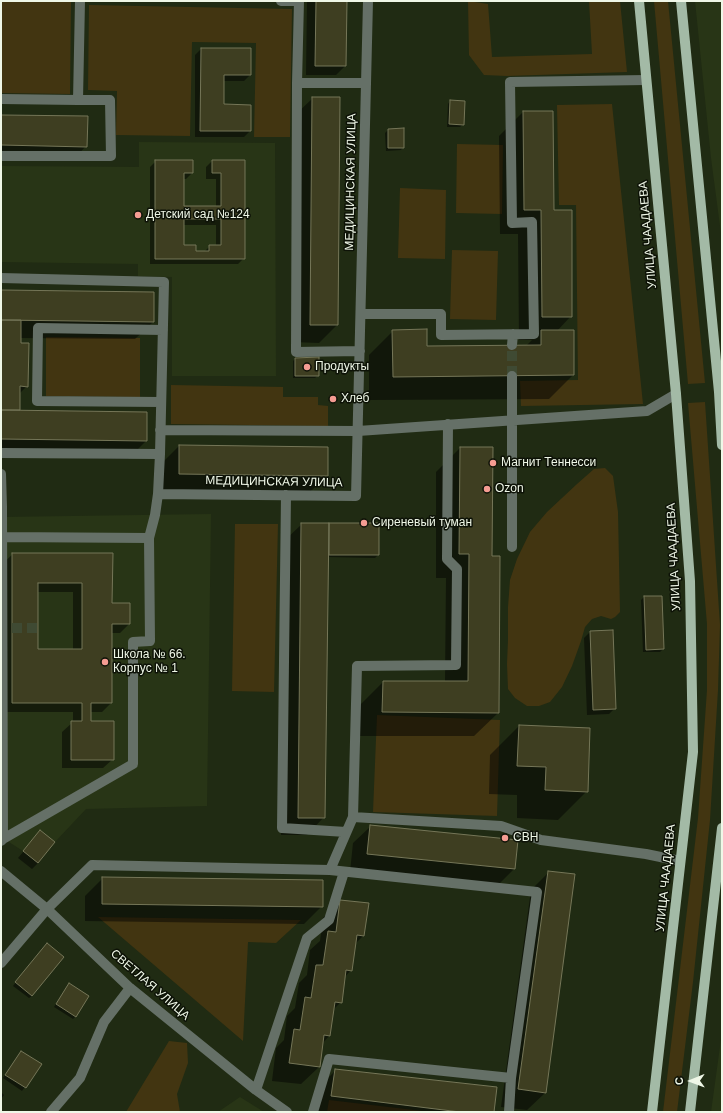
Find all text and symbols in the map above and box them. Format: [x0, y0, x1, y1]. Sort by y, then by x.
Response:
street label: МЕДИЦИНСКАЯ УЛИЦА [343, 113, 359, 251]
street label: УЛИЦА ЧААДАЕВА [636, 181, 660, 289]
place label: Детский сад №124 [146, 208, 250, 222]
marker: Детский сад №124 [133, 210, 143, 220]
place label: Продукты [315, 360, 369, 374]
marker: Продукты [302, 362, 312, 372]
place label: Хлеб [341, 392, 369, 406]
marker: Хлеб [328, 394, 338, 404]
place label: Магнит Теннесси [501, 456, 596, 470]
marker: Магнит Теннесси [488, 458, 498, 468]
street label: МЕДИЦИНСКАЯ УЛИЦА [205, 474, 343, 490]
place label: Ozon [495, 482, 524, 496]
marker: Ozon [482, 484, 492, 494]
street label: УЛИЦА ЧААДАЕВА [664, 503, 684, 611]
place label: Сиреневый туман [372, 516, 472, 530]
marker: Сиреневый туман [359, 518, 369, 528]
place label: Школа № 66. Корпус № 1 [113, 648, 186, 676]
marker: Школа № 66. Корпус № 1 [100, 657, 110, 667]
street label: УЛИЦА ЧААДАЕВА [653, 823, 679, 933]
place label: СВН [513, 831, 538, 845]
marker: СВН [500, 833, 510, 843]
street label: СВЕТЛАЯ УЛИЦА [107, 947, 193, 1023]
north arrow [671, 1061, 711, 1101]
text: С [673, 1077, 685, 1085]

